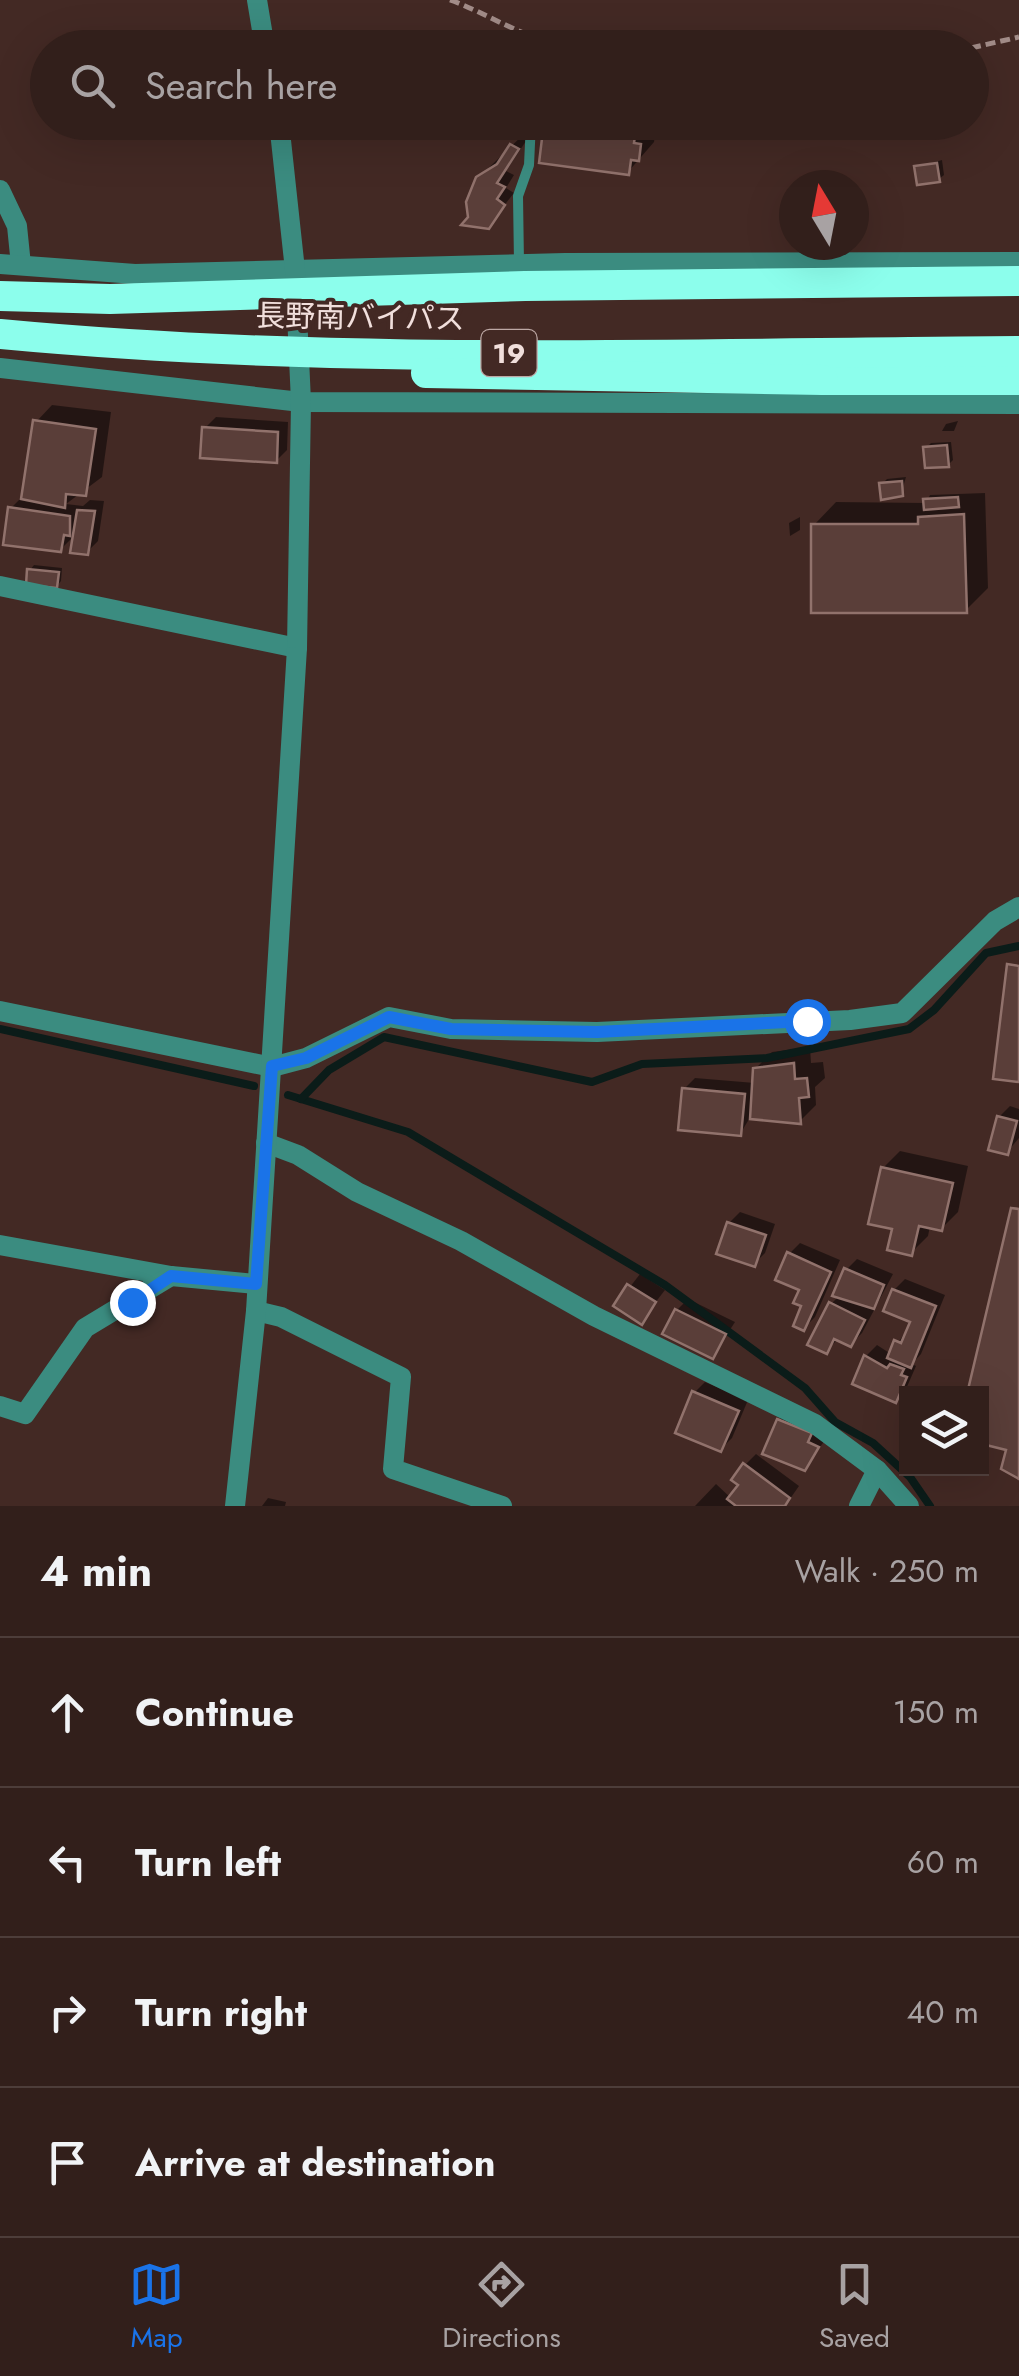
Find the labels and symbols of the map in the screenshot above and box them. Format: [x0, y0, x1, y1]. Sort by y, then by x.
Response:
north arrow [779, 170, 869, 260]
street label: 長野南バイパス [255, 294, 465, 340]
road number: 19 [482, 330, 536, 376]
route start [785, 999, 831, 1045]
route end [110, 1280, 156, 1326]

